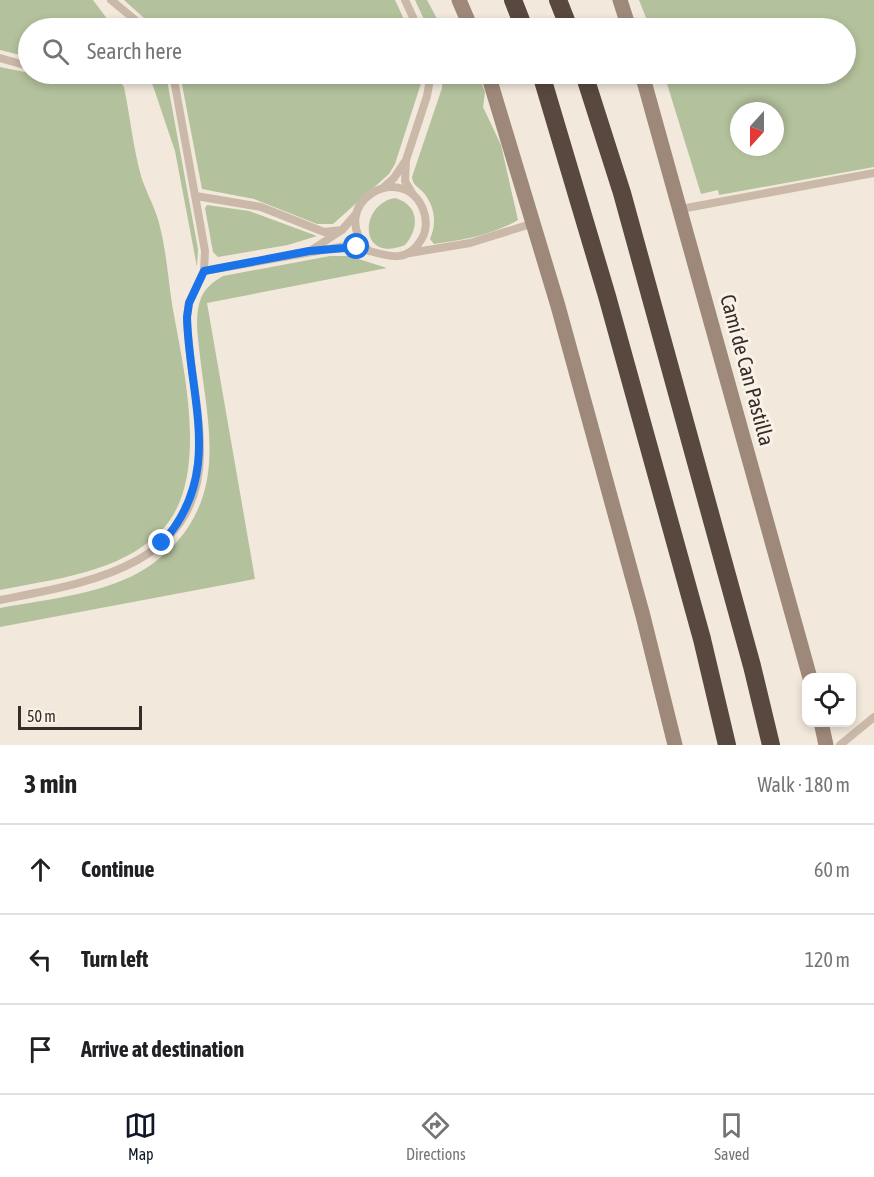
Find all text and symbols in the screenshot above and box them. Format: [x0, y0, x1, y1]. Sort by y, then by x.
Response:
search box [18, 18, 856, 84]
icon: search [39, 35, 72, 68]
text: Search here [87, 38, 182, 64]
north arrow [730, 102, 784, 156]
route start [343, 233, 369, 259]
street label: Camí de Can Pastilla [716, 292, 780, 448]
route end [148, 529, 174, 555]
map controls [802, 673, 856, 727]
button: locate [802, 673, 856, 727]
scale bar [18, 703, 142, 730]
text: 50 m [27, 707, 56, 725]
text: 3 min [24, 769, 77, 799]
text: Walk · 180 m [758, 773, 850, 796]
icon: ahead [24, 853, 57, 886]
text: Continue [81, 856, 155, 882]
text: 60 m [814, 858, 850, 881]
icon: left [24, 943, 57, 976]
text: Turn left [81, 946, 148, 972]
text: 120 m [805, 948, 850, 971]
icon: arrive [24, 1033, 57, 1066]
text: Arrive at destination [81, 1036, 244, 1062]
tab: Map [124, 1109, 157, 1163]
tab: Directions [406, 1109, 466, 1163]
tab: Saved [714, 1109, 750, 1163]

